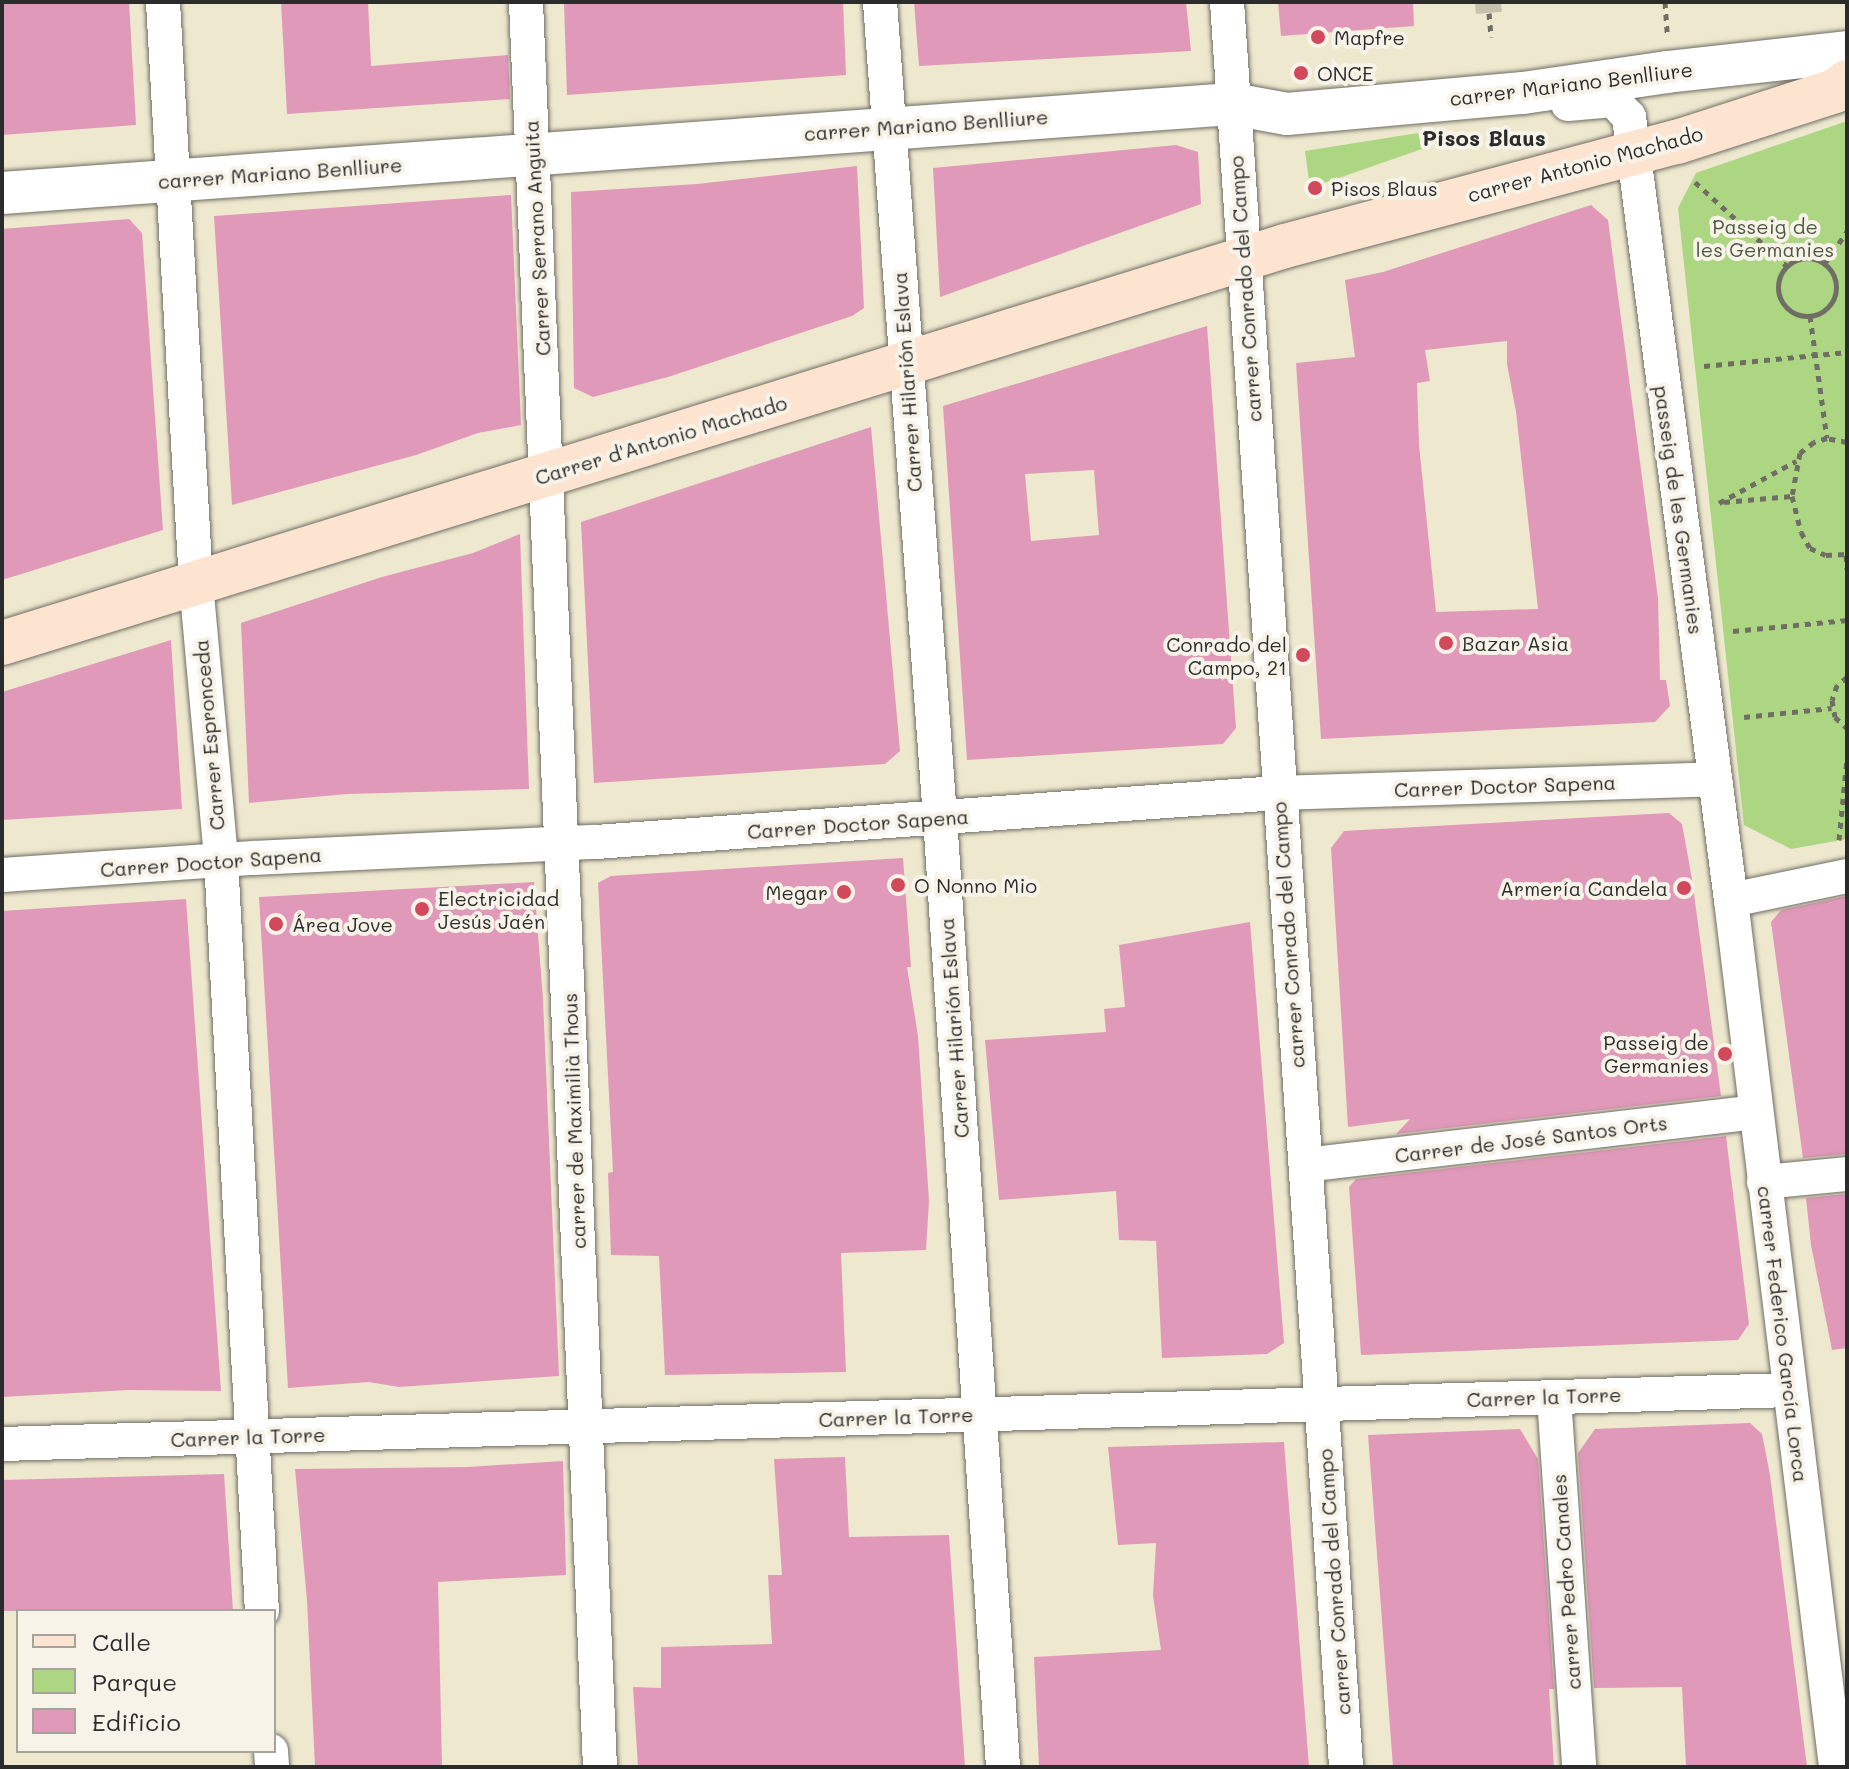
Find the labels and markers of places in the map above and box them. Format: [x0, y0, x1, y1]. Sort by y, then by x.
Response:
place label: Mapfre [1334, 25, 1405, 49]
marker: Mapfre [1309, 28, 1327, 46]
place label: ONCE [1317, 61, 1373, 85]
marker: ONCE [1292, 64, 1310, 82]
place label: Pisos Blaus [1331, 176, 1438, 200]
marker: Pisos Blaus [1306, 179, 1324, 197]
place label: Bazar Asia [1462, 631, 1569, 655]
place label: Conrado del Campo, 21 [1166, 632, 1287, 679]
marker: Bazar Asia [1437, 634, 1455, 652]
marker: Conrado del Campo, 21 [1294, 646, 1312, 664]
place label: O Nonno Mio [914, 873, 1037, 897]
marker: O Nonno Mio [889, 876, 907, 894]
place label: Armería Candela [1500, 876, 1668, 900]
marker: Armería Candela [1675, 879, 1693, 897]
place label: Megar [766, 880, 828, 904]
marker: Megar [835, 883, 853, 901]
place label: Electricidad Jesús Jaén [438, 886, 559, 933]
marker: Electricidad Jesús Jaén [413, 900, 431, 918]
place label: Área Jove [292, 912, 393, 936]
marker: Área Jove [267, 915, 285, 933]
place label: Passeig de Germanies [1603, 1030, 1709, 1077]
marker: Passeig de Germanies [1716, 1045, 1734, 1063]

